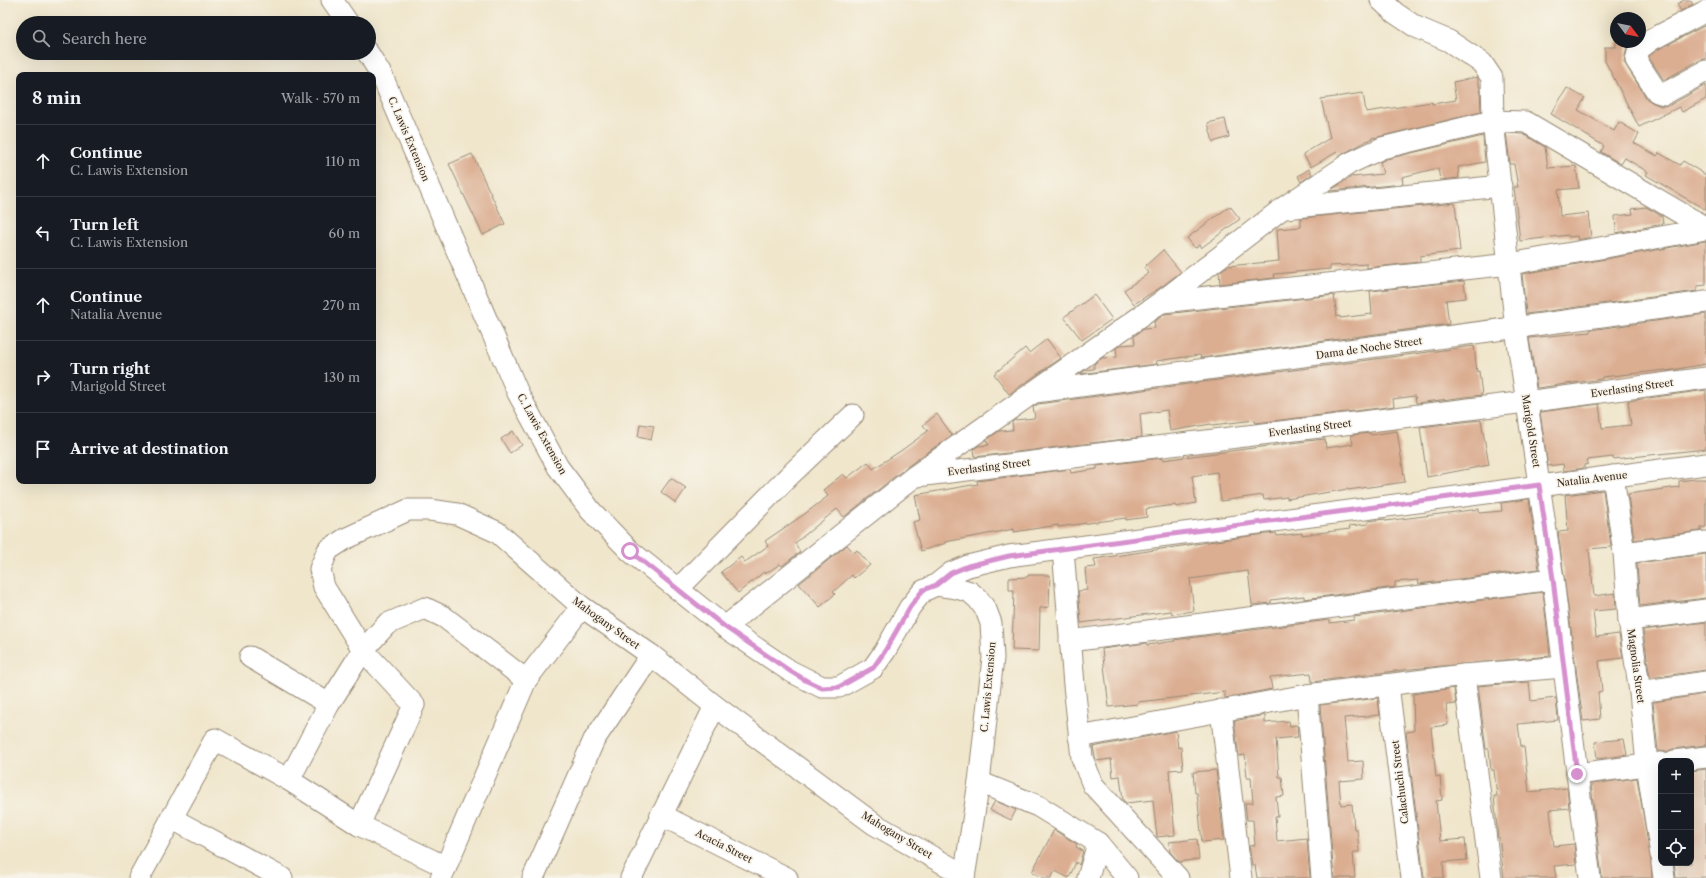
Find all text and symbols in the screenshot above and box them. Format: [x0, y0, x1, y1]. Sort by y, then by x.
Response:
north arrow [1610, 12, 1646, 48]
search box [16, 16, 376, 60]
icon: search [30, 27, 52, 49]
text: Search here [62, 29, 147, 48]
text: 8 min [32, 88, 81, 108]
text: Walk · 570 m [281, 90, 360, 106]
street label: C. Lawis Extension [385, 95, 433, 184]
text: Continue [70, 143, 142, 162]
icon: ahead [32, 150, 54, 172]
text: 110 m [325, 153, 360, 169]
text: C. Lawis Extension [70, 162, 188, 178]
text: Turn left [70, 215, 139, 234]
icon: left [32, 222, 54, 244]
text: 60 m [329, 225, 360, 241]
text: C. Lawis Extension [70, 234, 188, 250]
text: Continue [70, 287, 142, 306]
icon: ahead [32, 294, 54, 316]
text: 270 m [322, 297, 360, 313]
text: Natalia Avenue [70, 306, 162, 322]
street label: Dama de Noche Street [1315, 334, 1423, 362]
text: Turn right [70, 359, 150, 378]
icon: right [32, 366, 54, 388]
text: 130 m [324, 369, 360, 385]
street label: Everlasting Street [1590, 376, 1675, 400]
text: Marigold Street [70, 378, 166, 394]
street label: C. Lawis Extension [514, 391, 570, 477]
street label: Marigold Street [1519, 393, 1543, 469]
street label: Everlasting Street [1268, 416, 1353, 440]
icon: arrive [32, 438, 54, 460]
text: Arrive at destination [70, 439, 229, 458]
street label: Everlasting Street [947, 455, 1032, 479]
street label: Natalia Avenue [1556, 468, 1628, 490]
route start [621, 542, 639, 560]
street label: Mahogany Street [570, 594, 643, 652]
street label: Magnolia Street [1624, 628, 1648, 705]
street label: C. Lawis Extension [978, 640, 998, 733]
street label: Calachuchi Street [1388, 739, 1412, 825]
map controls [1658, 758, 1694, 866]
button: + [1658, 758, 1694, 794]
route end [1568, 765, 1586, 783]
button: − [1658, 794, 1694, 830]
street label: Mahogany Street [859, 809, 935, 862]
street label: Acacia Street [692, 826, 755, 866]
button: locate [1658, 830, 1694, 866]

